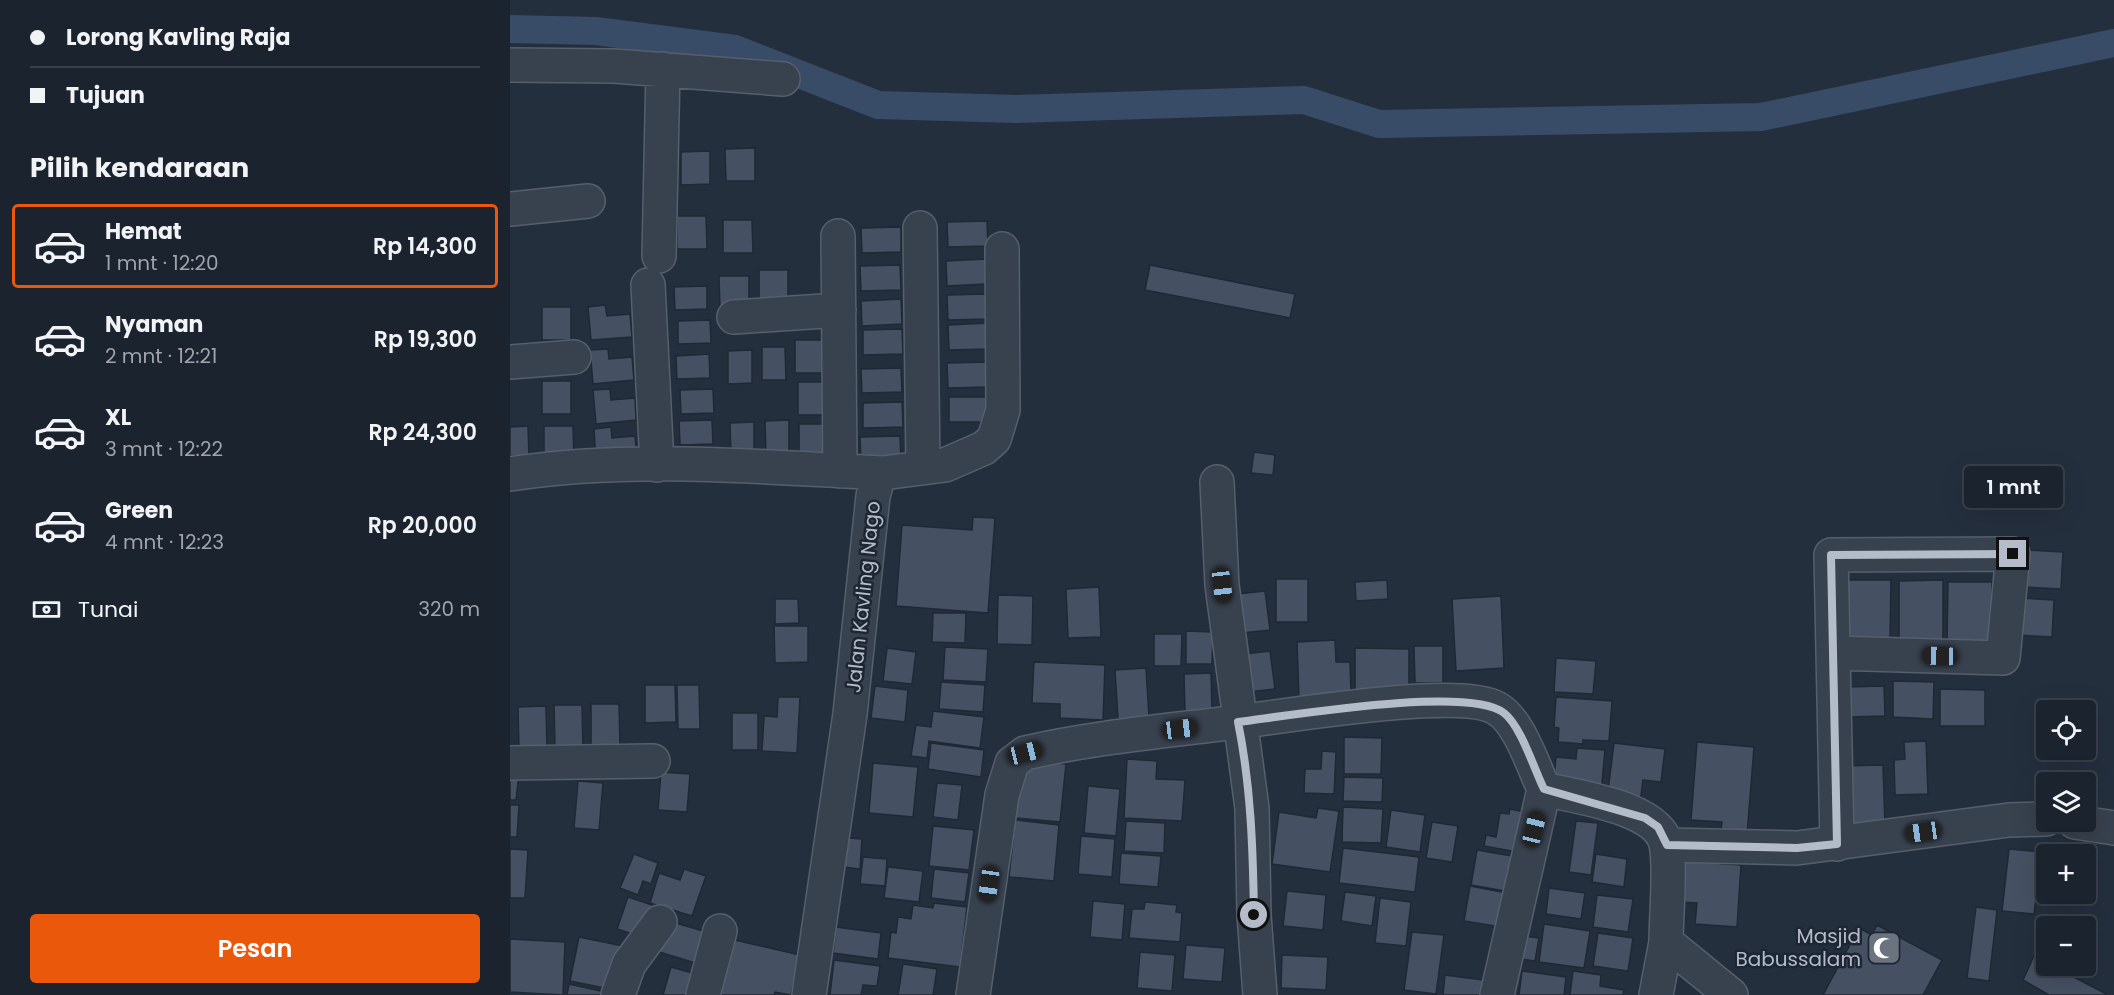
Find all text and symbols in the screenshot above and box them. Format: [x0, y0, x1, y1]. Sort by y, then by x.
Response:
text: Lorong Kavling Raja [66, 22, 291, 53]
text: Tujuan [66, 80, 145, 111]
text: Pilih kendaraan [30, 149, 249, 186]
text: Hemat [105, 216, 182, 247]
icon: car [33, 219, 87, 273]
text: Rp 14,300 [373, 231, 477, 262]
text: 1 mnt · 12:20 [105, 249, 219, 277]
text: Nyaman [105, 309, 203, 340]
icon: car [33, 312, 87, 366]
text: Rp 19,300 [374, 324, 477, 355]
text: 2 mnt · 12:21 [105, 342, 218, 370]
text: XL [105, 402, 131, 433]
icon: car [33, 405, 87, 459]
text: Rp 24,300 [368, 417, 477, 448]
text: 3 mnt · 12:22 [105, 435, 223, 463]
callout: 1 mnt [1964, 467, 2062, 509]
text: 1 mnt [1987, 473, 2040, 501]
text: Green [105, 495, 173, 526]
icon: car [33, 498, 87, 552]
street label: Jalan Kavling Nago [839, 500, 887, 694]
text: Rp 20,000 [368, 510, 477, 541]
text: 4 mnt · 12:23 [105, 528, 224, 556]
route end [1999, 540, 2026, 567]
car [1211, 566, 1233, 604]
icon: cash [30, 593, 63, 626]
text: Tunai [78, 594, 138, 625]
text: 320 m [418, 595, 480, 623]
car [1922, 647, 1958, 665]
map controls [2036, 700, 2096, 976]
button: locate [2036, 700, 2096, 760]
car [1161, 718, 1199, 740]
car [1005, 740, 1045, 766]
button: layers [2036, 772, 2096, 832]
car [1521, 809, 1547, 849]
car [1904, 821, 1942, 843]
button: + [2036, 844, 2096, 904]
car [978, 865, 1000, 903]
route start [1240, 901, 1267, 928]
button: Pesan [30, 914, 480, 983]
button: − [2036, 916, 2096, 976]
place label: Masjid Babussalam [1735, 922, 1861, 973]
mosque icon: Masjid Babussalam [1866, 930, 1902, 966]

